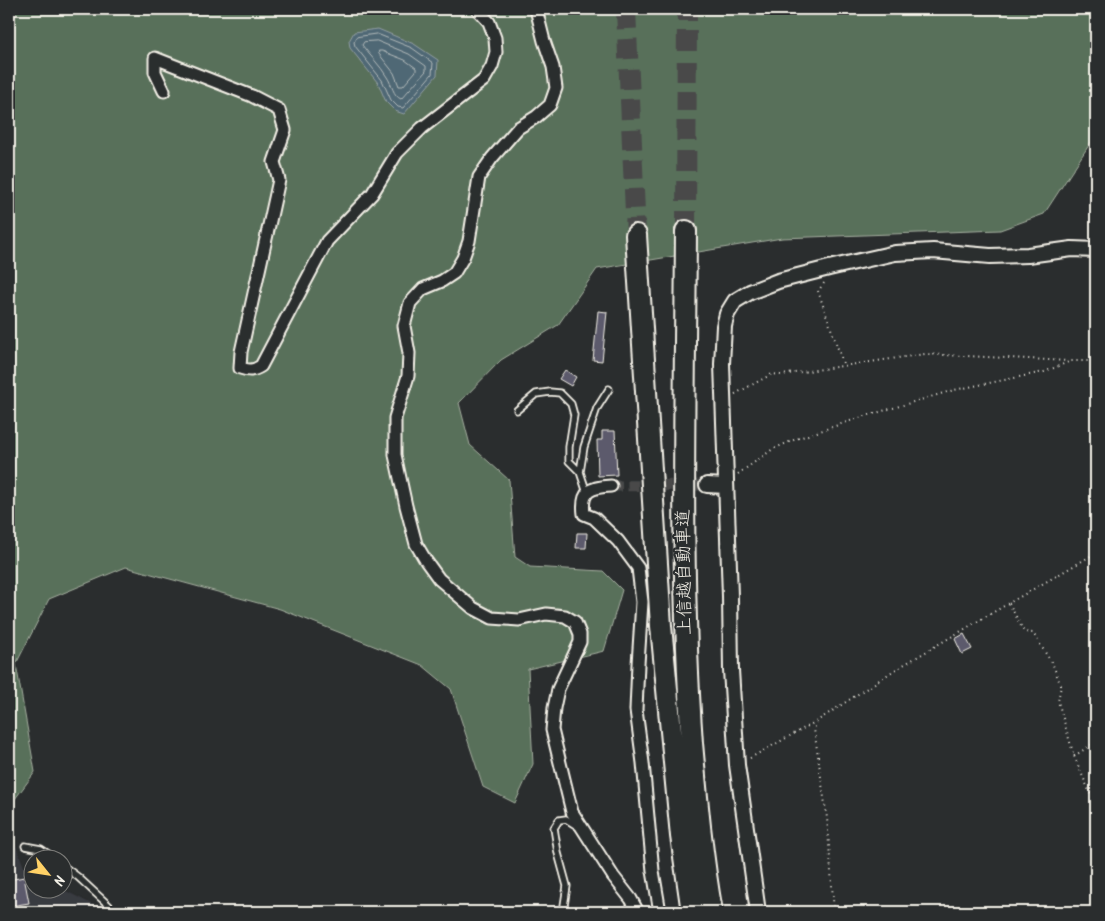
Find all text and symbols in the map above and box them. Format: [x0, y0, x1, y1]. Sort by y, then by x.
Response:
street label: 上信越自動車道 [669, 509, 701, 635]
north arrow [22, 848, 72, 898]
text: N [47, 871, 70, 889]

